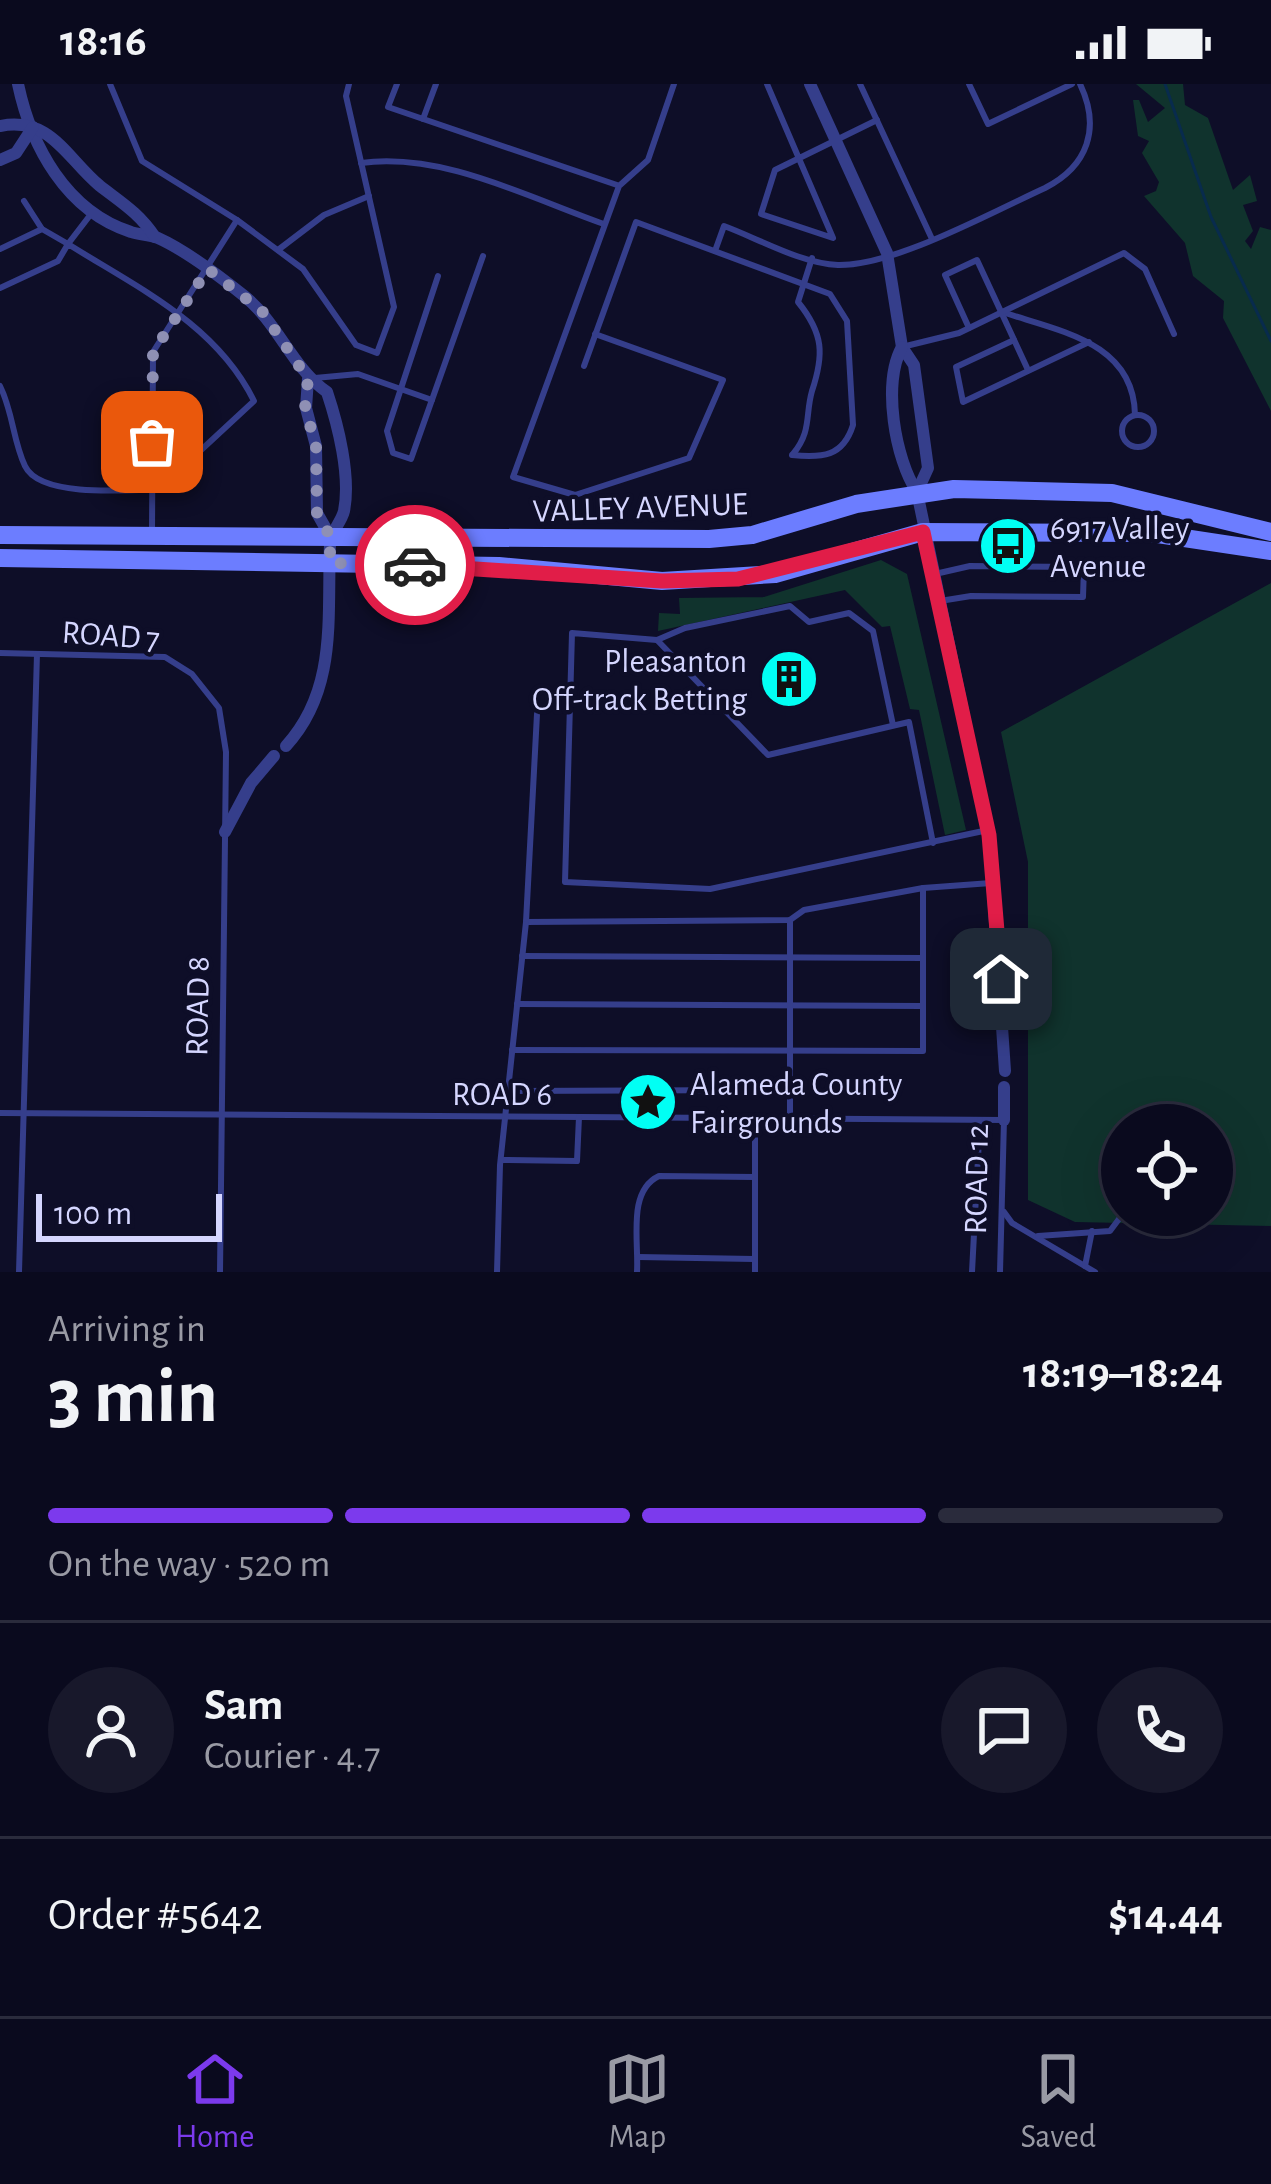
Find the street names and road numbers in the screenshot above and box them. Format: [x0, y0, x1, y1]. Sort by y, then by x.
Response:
street label: VALLEY AVENUE [532, 488, 748, 529]
street label: ROAD 7 [61, 617, 161, 656]
street label: ROAD 8 [181, 956, 216, 1056]
street label: ROAD 6 [452, 1079, 552, 1112]
street label: ROAD 12 [960, 1123, 995, 1235]

